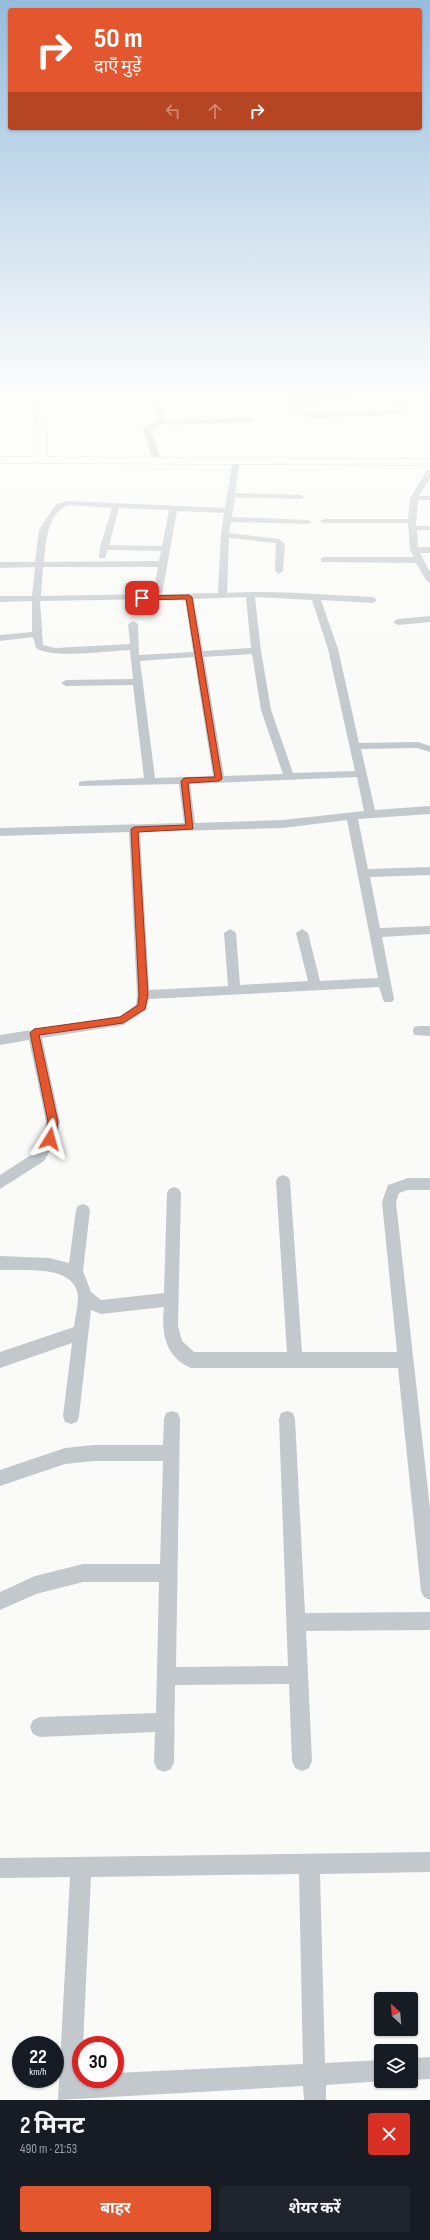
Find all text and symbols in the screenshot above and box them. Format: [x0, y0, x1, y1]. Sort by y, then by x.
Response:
text: 50 m [94, 22, 143, 55]
icon: right [28, 24, 80, 76]
text: दाएँ मुड़ें [94, 56, 141, 77]
icon: left [162, 100, 184, 122]
icon: ahead [204, 100, 226, 122]
icon: right [246, 100, 268, 122]
pin [125, 581, 159, 615]
icon: arrive [131, 587, 153, 609]
position arrow [29, 1118, 71, 1160]
north arrow [374, 1992, 418, 2036]
map controls [374, 1992, 418, 2088]
speed limit sign: 30 [72, 2036, 124, 2088]
button: layers [374, 2044, 418, 2088]
text: 22 [29, 2045, 47, 2069]
text: km/h [29, 2066, 47, 2078]
text: 2 मिनट [20, 2111, 85, 2140]
button: close [368, 2113, 410, 2155]
text: 490 m · 21:53 [20, 2141, 77, 2157]
button: बाहर [20, 2186, 211, 2232]
button: शेयर करें [219, 2186, 410, 2232]

